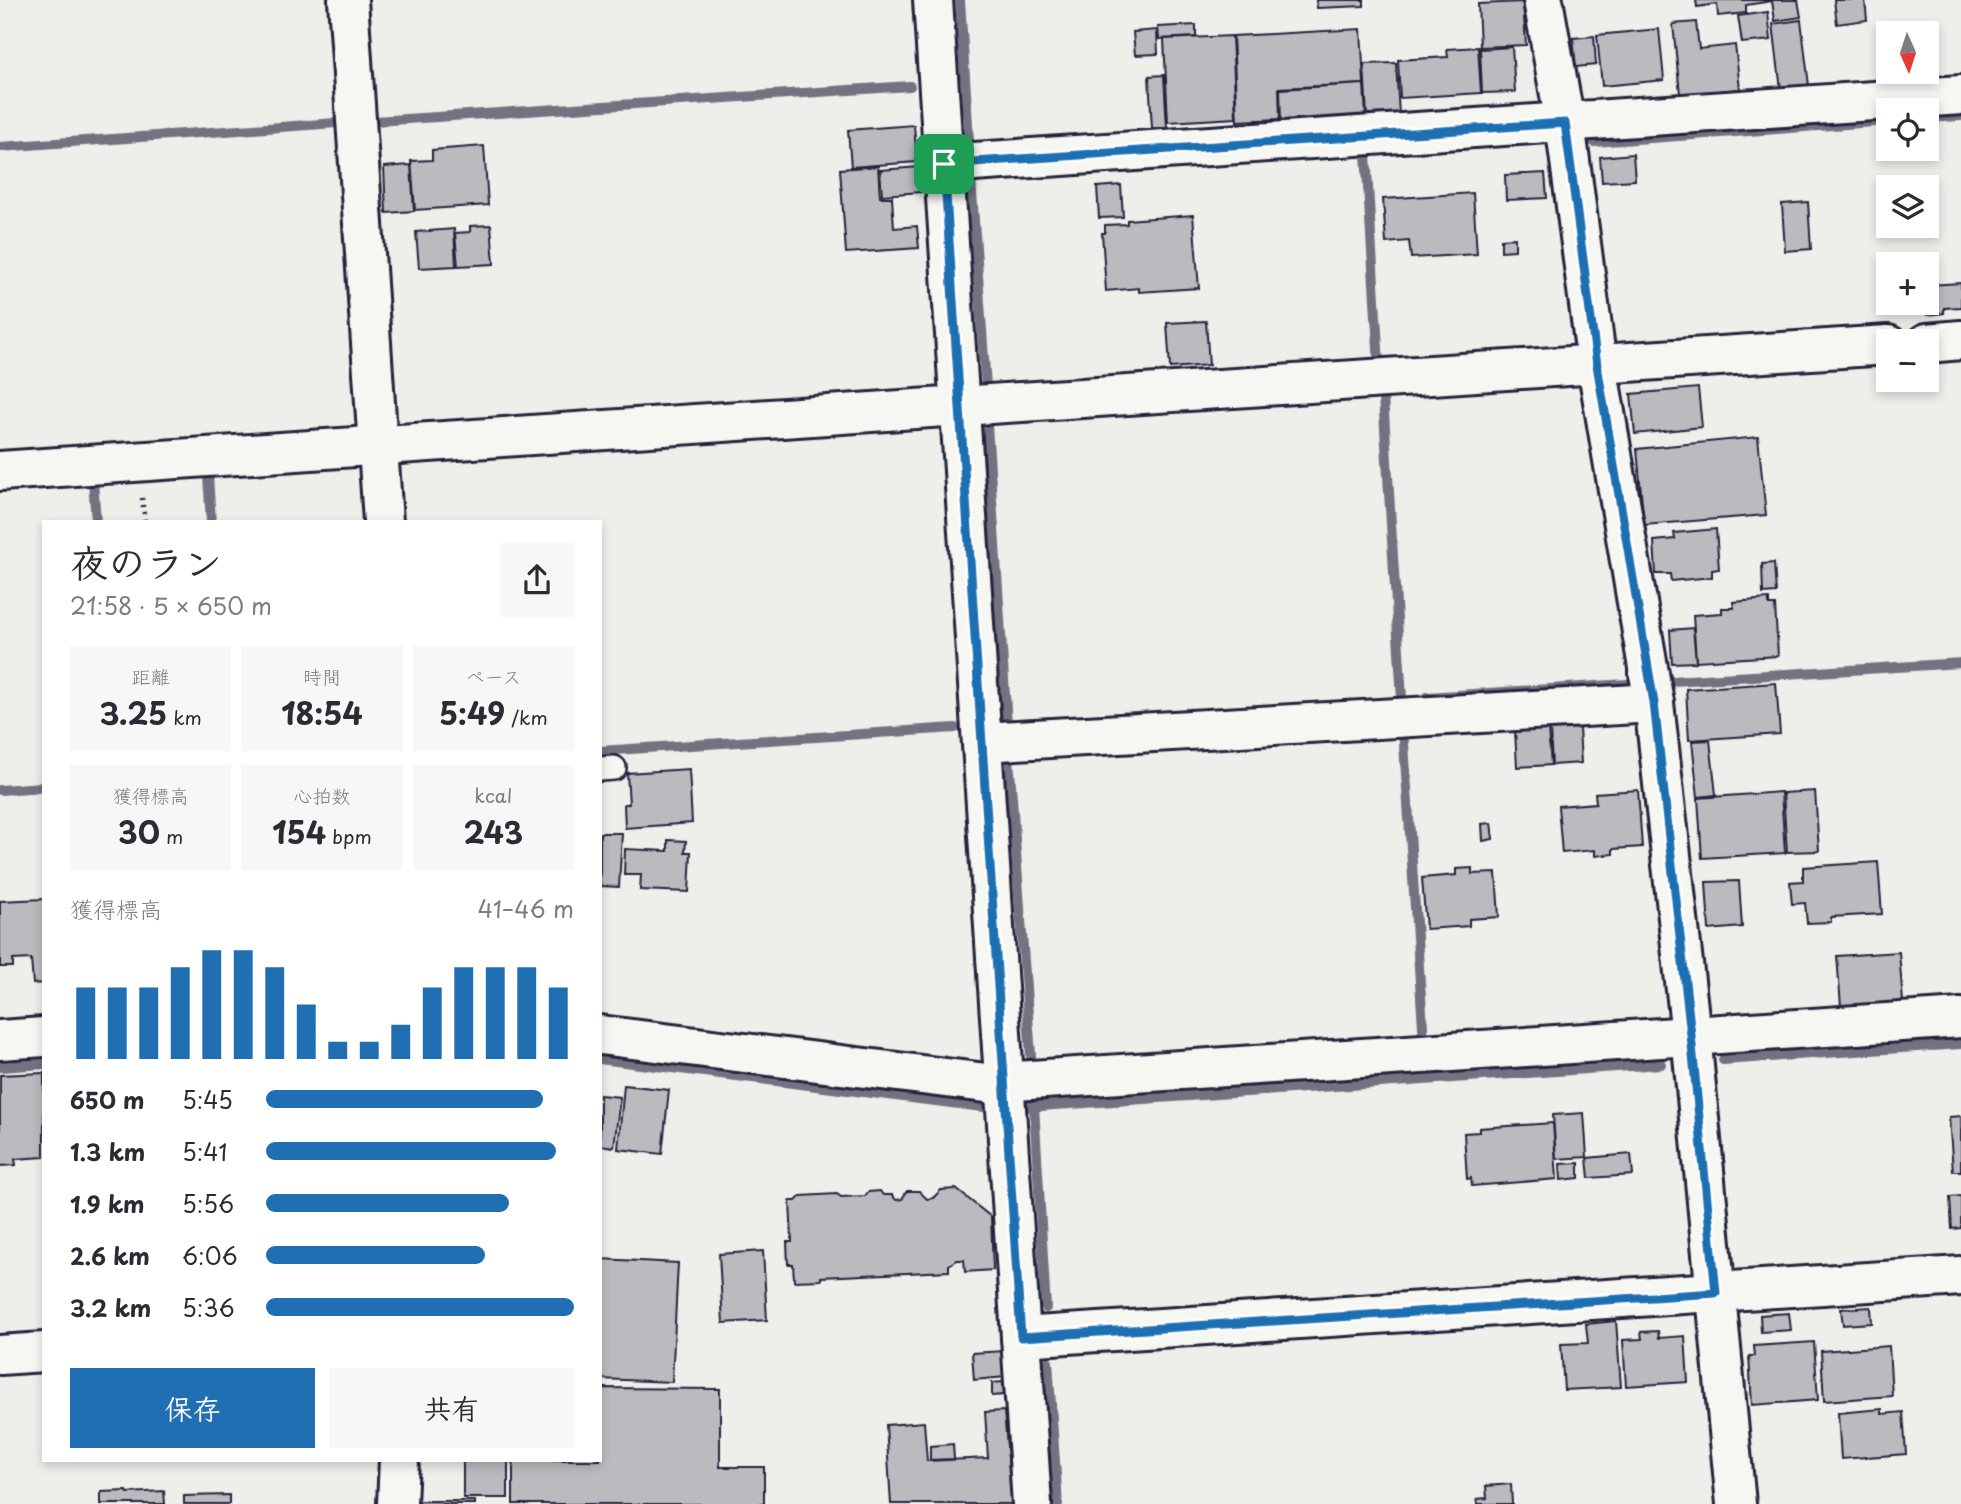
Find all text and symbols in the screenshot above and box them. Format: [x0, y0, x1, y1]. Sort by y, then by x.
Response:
north arrow [1876, 21, 1939, 84]
map controls [1876, 21, 1939, 392]
button: locate [1876, 98, 1939, 161]
pin [914, 134, 974, 194]
icon: arrive [925, 145, 963, 183]
button: layers [1876, 175, 1939, 238]
button: + [1876, 252, 1939, 315]
button: − [1876, 329, 1939, 392]
text: 夜のラン [70, 533, 222, 590]
button: share [500, 543, 574, 617]
text: 21:58 · 5 × 650 m [70, 588, 272, 623]
text: 距離 [132, 662, 170, 690]
text: 時間 [303, 662, 341, 690]
text: ペース [465, 662, 521, 690]
text: 3.25 [99, 690, 167, 735]
text: 18:54 [281, 690, 363, 735]
text: 5:49 [439, 690, 505, 735]
text: km [167, 703, 202, 731]
text: /km [505, 703, 548, 731]
text: 獲得標高 [113, 781, 189, 809]
text: 心拍数 [293, 781, 351, 809]
text: kcal [474, 781, 512, 809]
text: 30 [118, 809, 160, 854]
text: 154 [272, 809, 326, 854]
text: 243 [463, 809, 523, 854]
text: m [160, 822, 183, 850]
text: bpm [326, 822, 372, 850]
text: 獲得標高 [70, 891, 162, 926]
text: 41–46 m [478, 891, 574, 926]
text: 650 m [70, 1082, 144, 1117]
text: 5:45 [182, 1082, 233, 1117]
text: 1.3 km [70, 1134, 145, 1169]
text: 5:41 [182, 1134, 228, 1169]
text: 1.9 km [70, 1186, 144, 1221]
text: 5:56 [182, 1186, 234, 1221]
text: 2.6 km [70, 1238, 150, 1273]
text: 6:06 [182, 1238, 238, 1273]
text: 3.2 km [70, 1290, 151, 1325]
text: 5:36 [182, 1290, 235, 1325]
button: 保存 [70, 1368, 315, 1448]
button: 共有 [329, 1368, 574, 1448]

